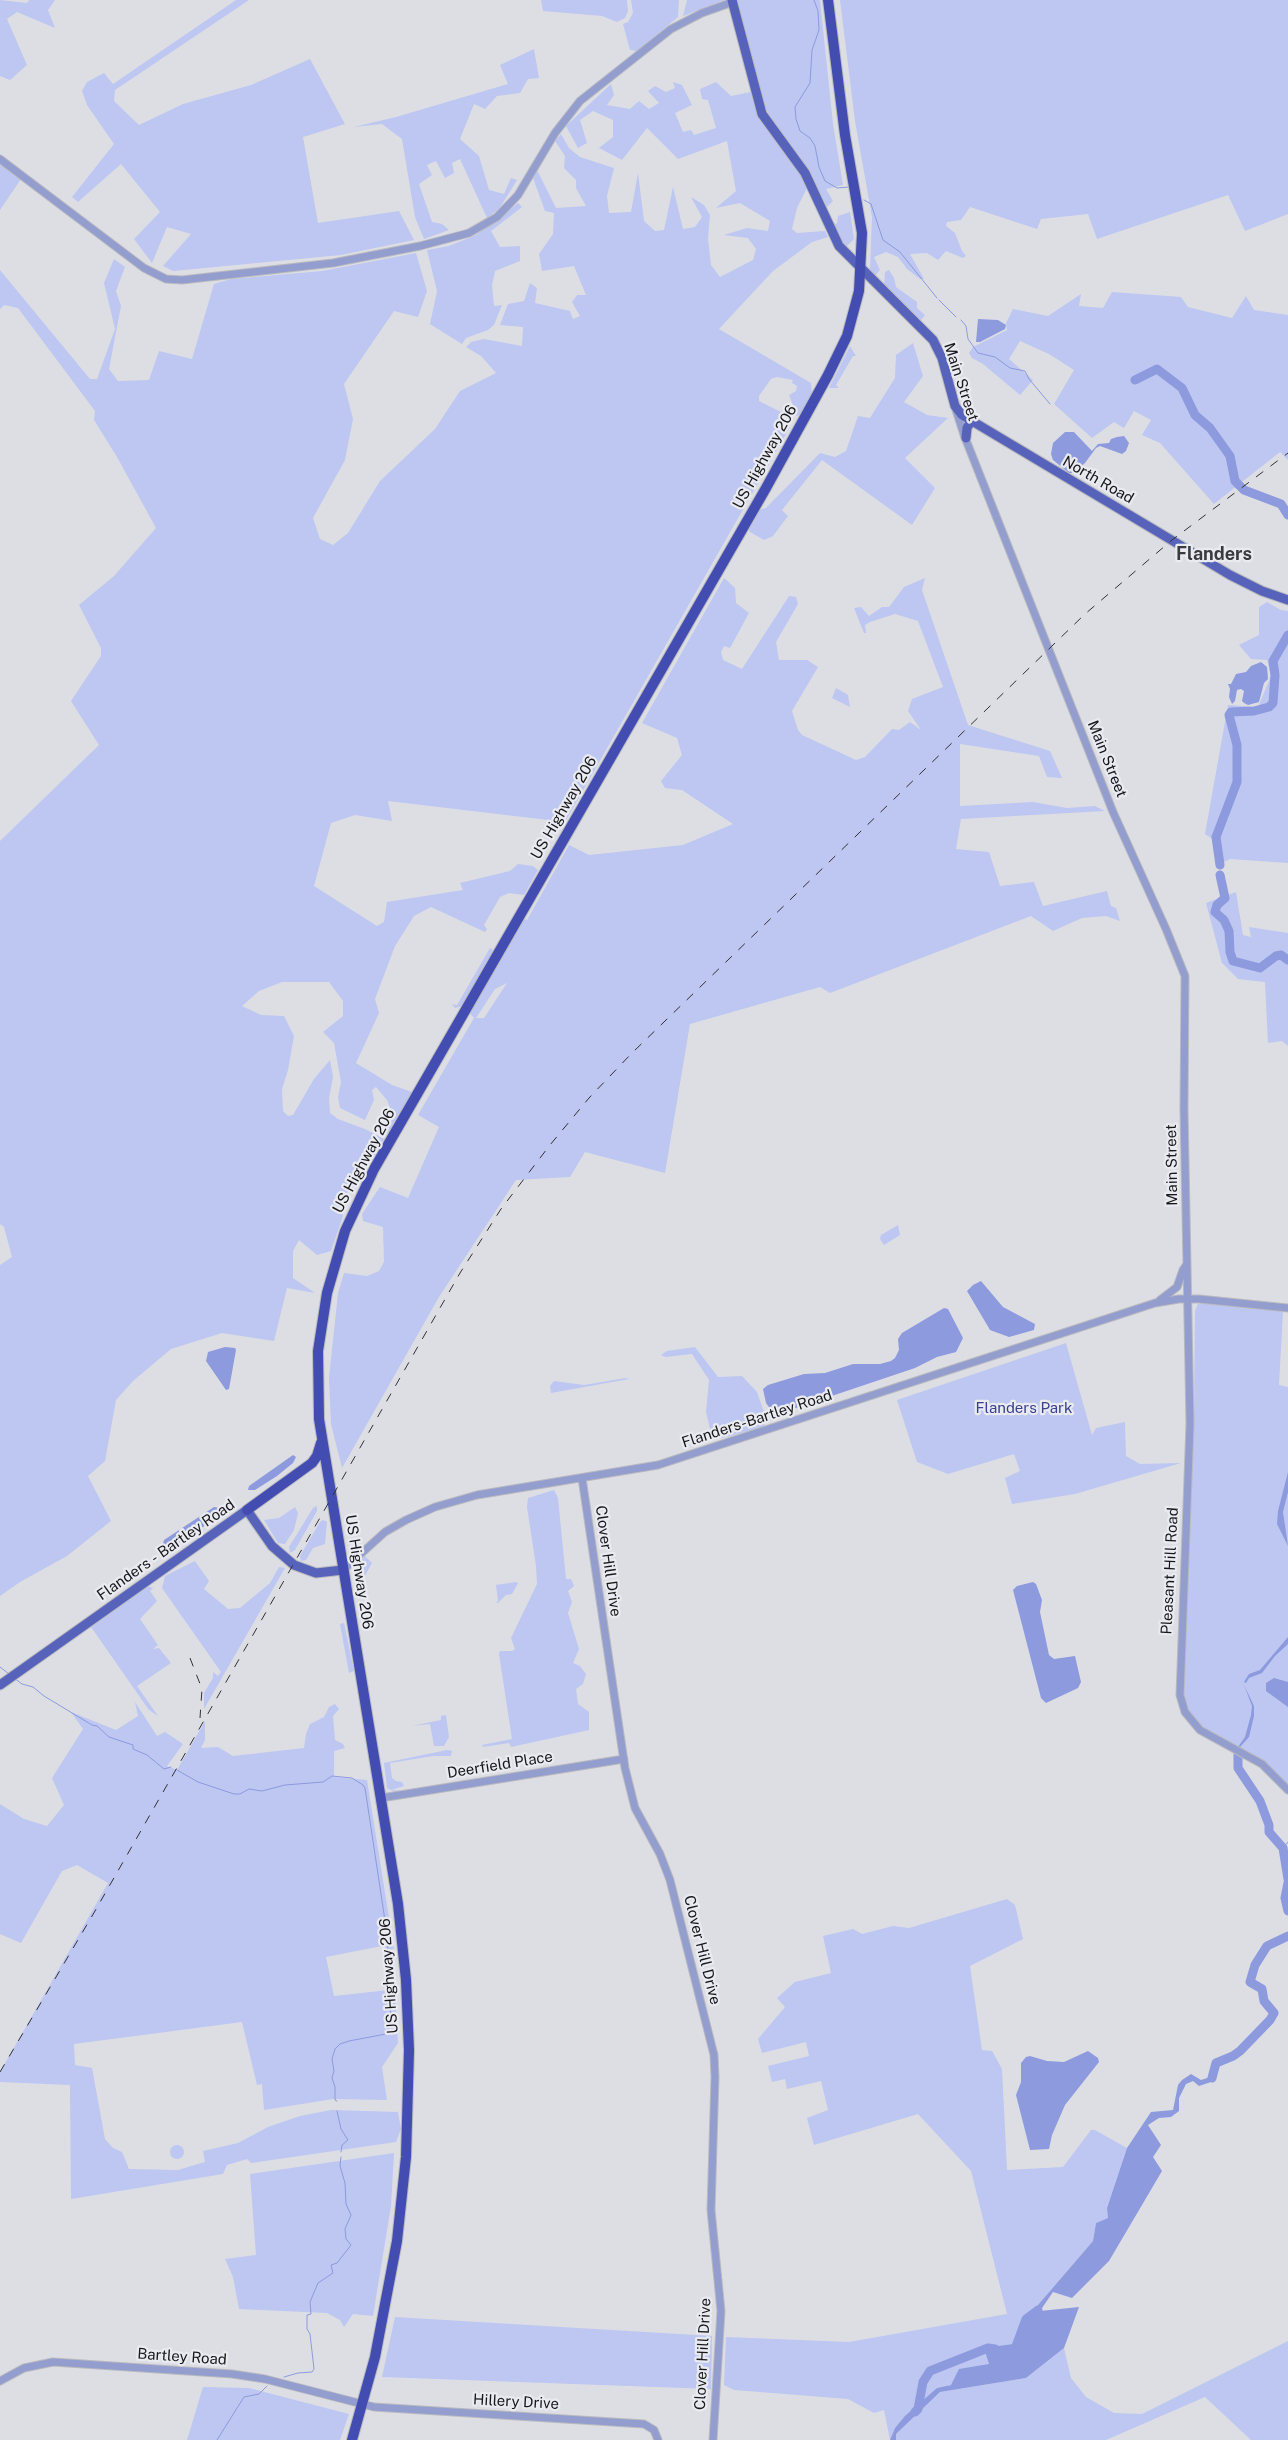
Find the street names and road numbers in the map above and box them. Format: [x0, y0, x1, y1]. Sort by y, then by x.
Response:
street label: Main Street [940, 340, 982, 424]
street label: US Highway 206 [729, 402, 801, 512]
street label: North Road [1059, 452, 1137, 508]
street label: Main Street [1083, 718, 1131, 800]
street label: US Highway 206 [527, 753, 601, 863]
street label: US Highway 206 [329, 1106, 399, 1216]
street label: Main Street [1162, 1124, 1182, 1206]
street label: Flanders-Bartley Road [680, 1386, 834, 1452]
street label: Flanders - Bartley Road [94, 1496, 238, 1604]
street label: Clover Hill Drive [591, 1504, 625, 1618]
street label: Pleasant Hill Road [1158, 1507, 1182, 1635]
street label: US Highway 206 [341, 1513, 377, 1631]
street label: Deerfield Place [446, 1748, 554, 1782]
street label: Clover Hill Drive [680, 1894, 724, 2006]
street label: US Highway 206 [376, 1918, 402, 2034]
street label: Clover Hill Drive [691, 2298, 715, 2410]
street label: Bartley Road [137, 2345, 227, 2369]
street label: Hillery Drive [473, 2391, 559, 2413]

